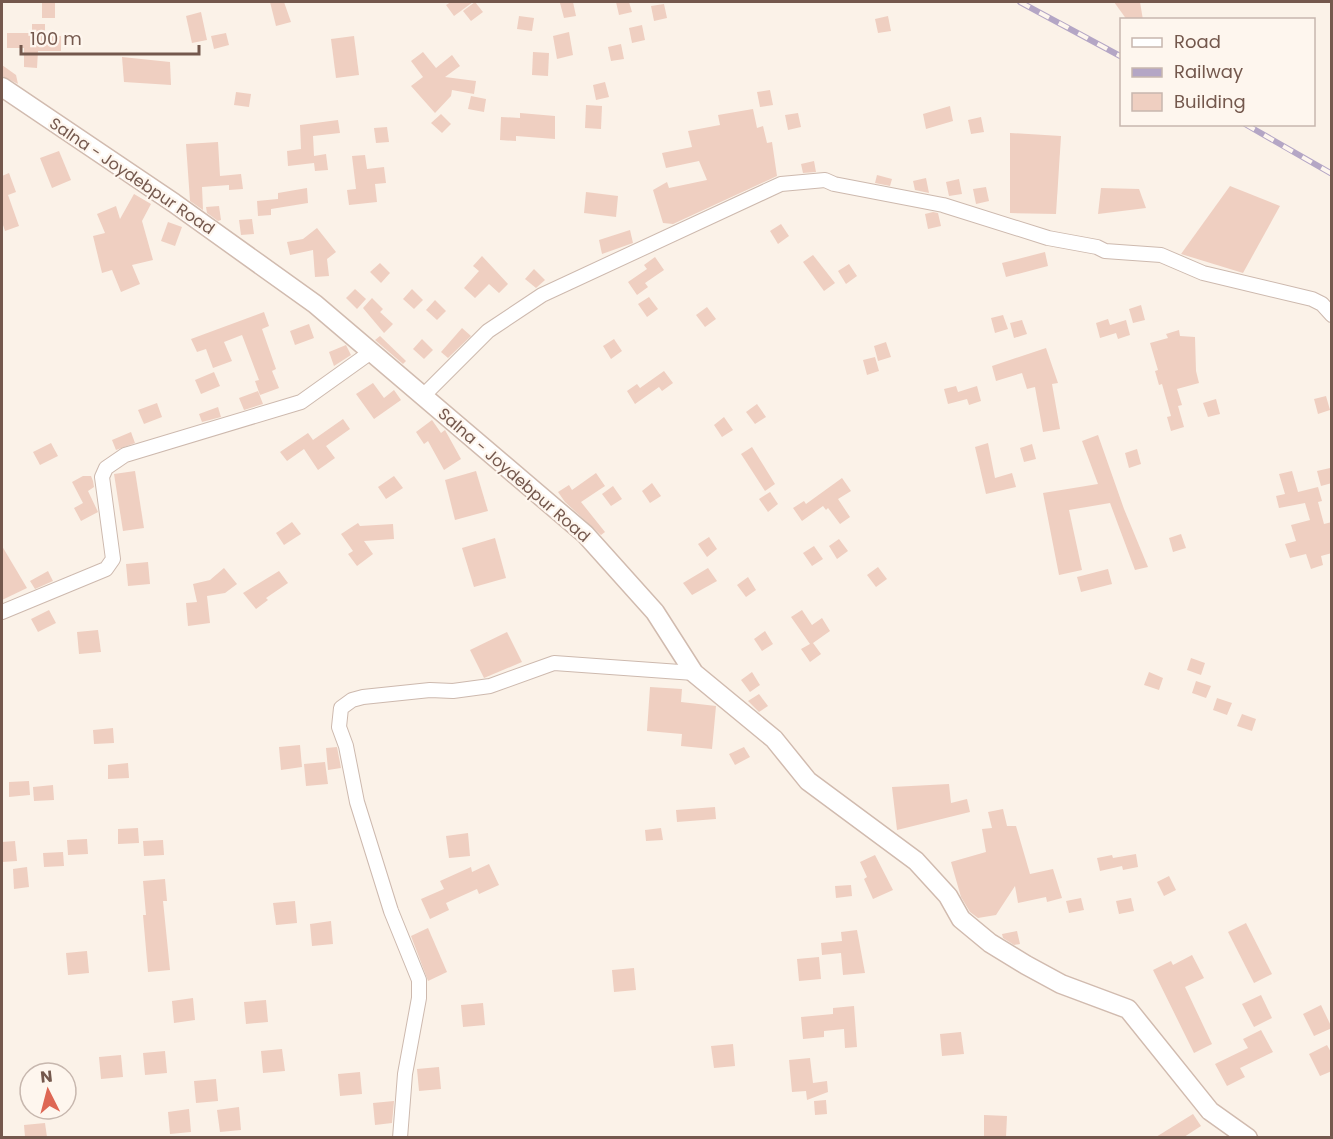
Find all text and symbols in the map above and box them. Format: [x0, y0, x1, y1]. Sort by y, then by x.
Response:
scale bar [21, 18, 200, 56]
legend [1120, 18, 1315, 126]
text: 100 m [30, 26, 82, 51]
text: Road [1174, 29, 1221, 54]
text: Railway [1174, 59, 1243, 84]
text: Building [1174, 89, 1246, 114]
street label: Salna - Joydebpur Road [45, 112, 219, 240]
street label: Salna - Joydebpur Road [433, 402, 595, 548]
north arrow [18, 1061, 78, 1121]
text: N [39, 1065, 54, 1089]

